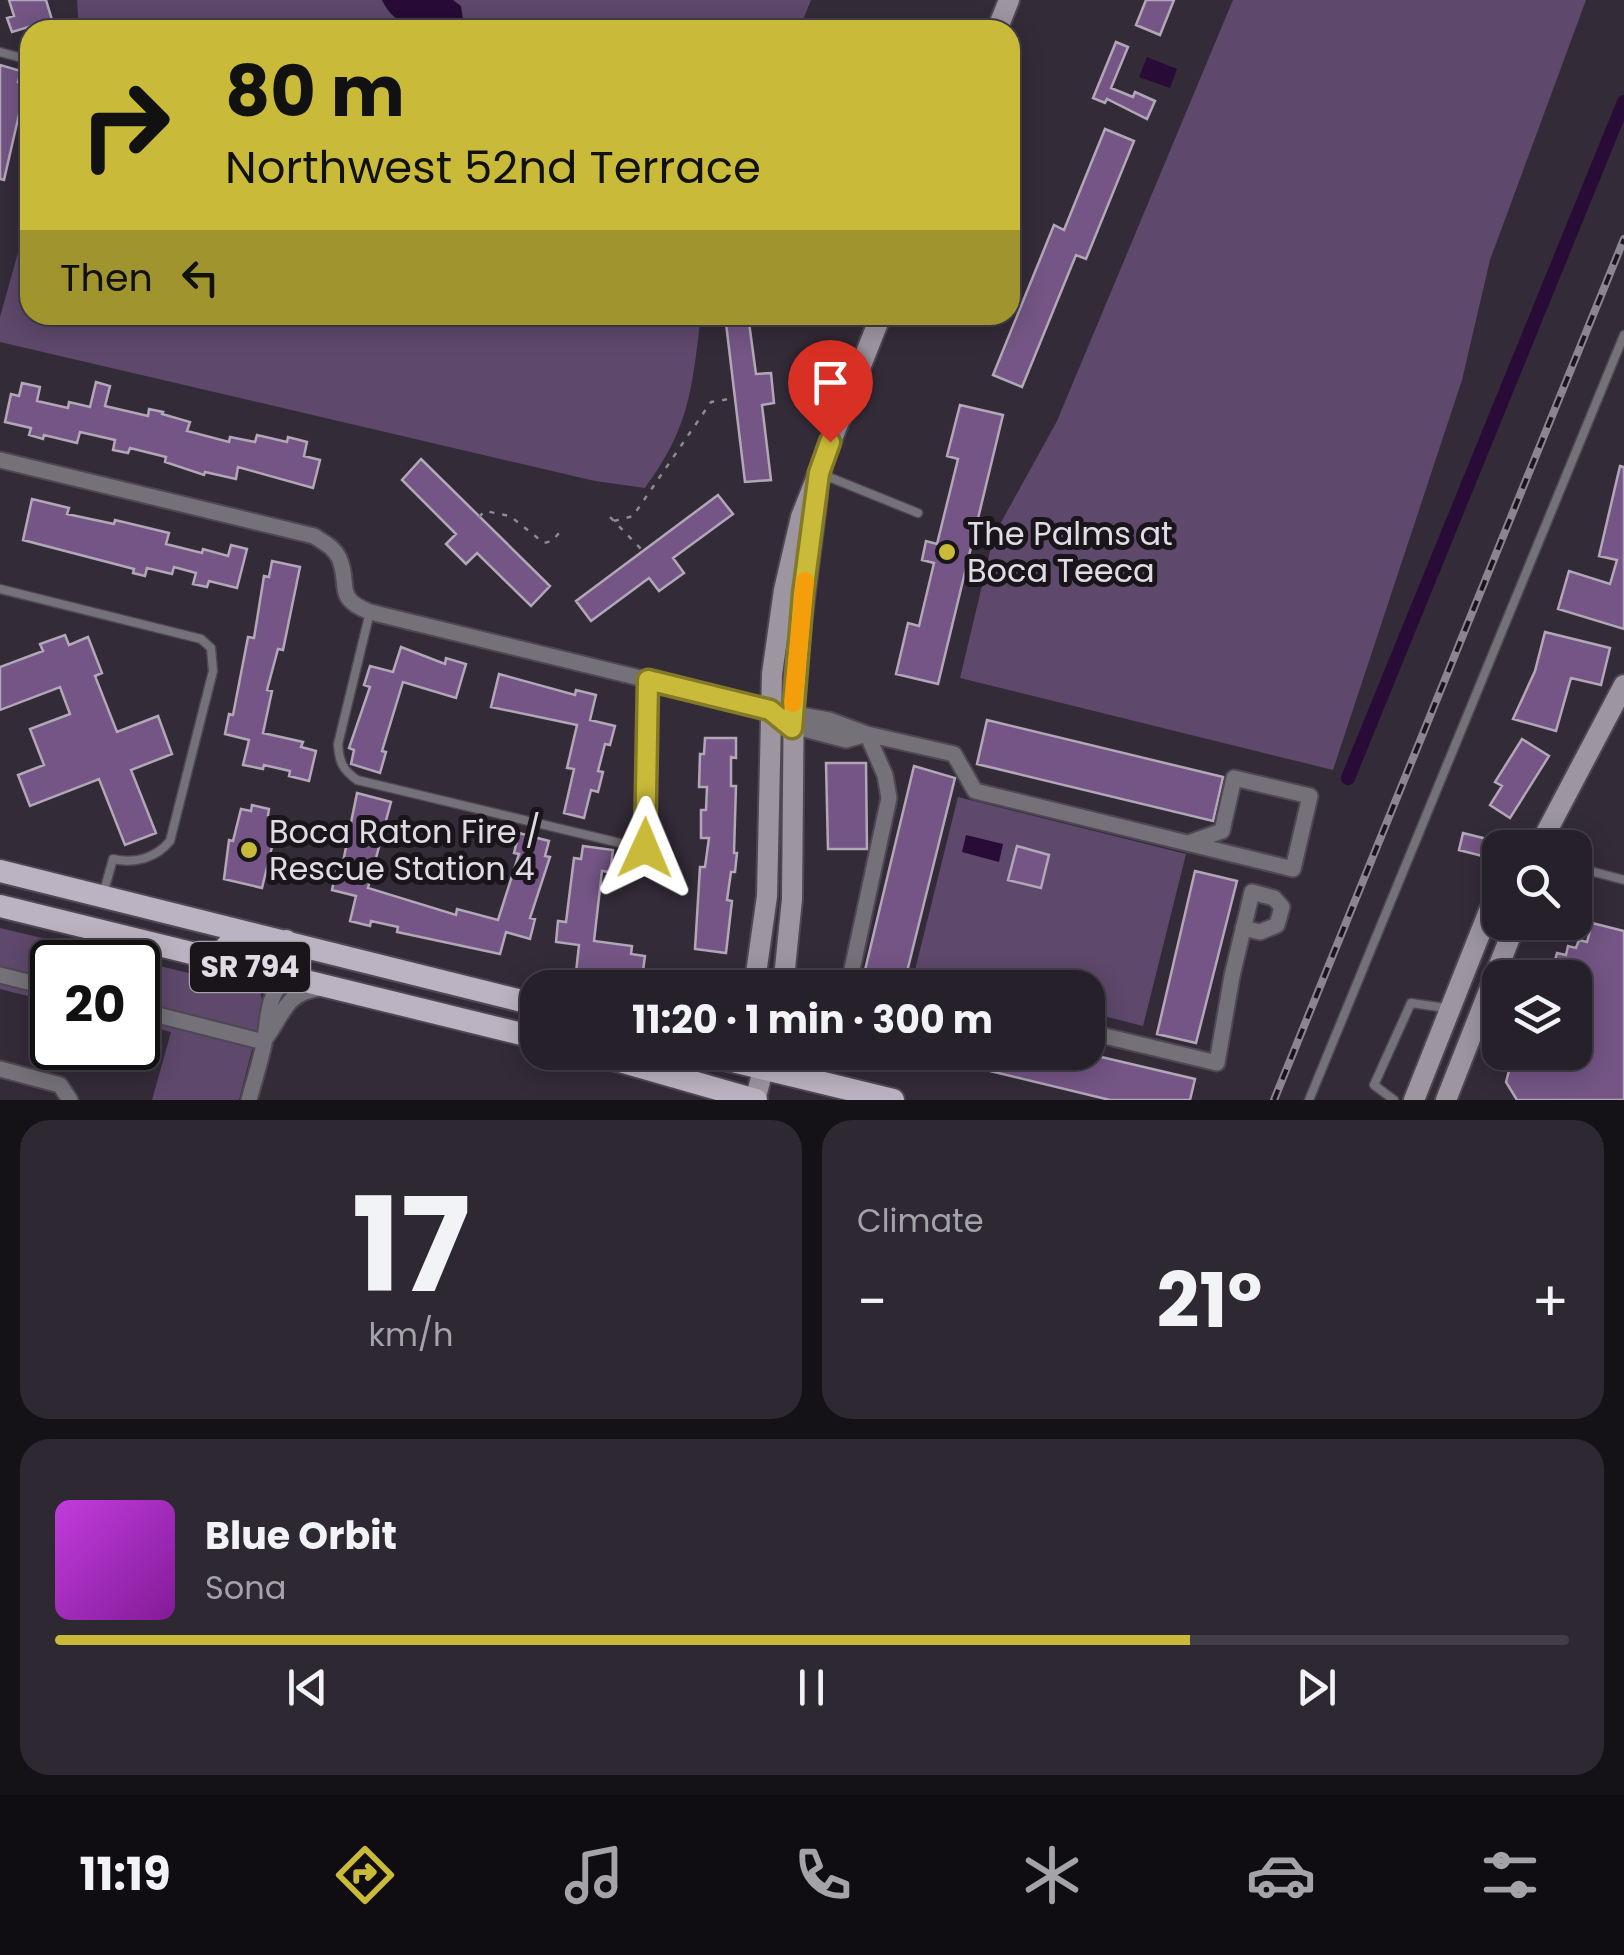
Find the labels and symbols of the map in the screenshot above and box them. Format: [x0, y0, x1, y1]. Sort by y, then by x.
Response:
pin [788, 340, 873, 443]
place label: The Palms at Boca Teeca [967, 511, 1173, 593]
marker: The Palms at Boca Teeca [936, 541, 958, 563]
position arrow [593, 796, 697, 900]
place label: Boca Raton Fire / Rescue Station 4 [269, 809, 541, 891]
marker: Boca Raton Fire / Rescue Station 4 [238, 839, 260, 861]
speed limit sign: 20 [30, 940, 160, 1070]
road number: SR 794 [190, 942, 310, 992]

